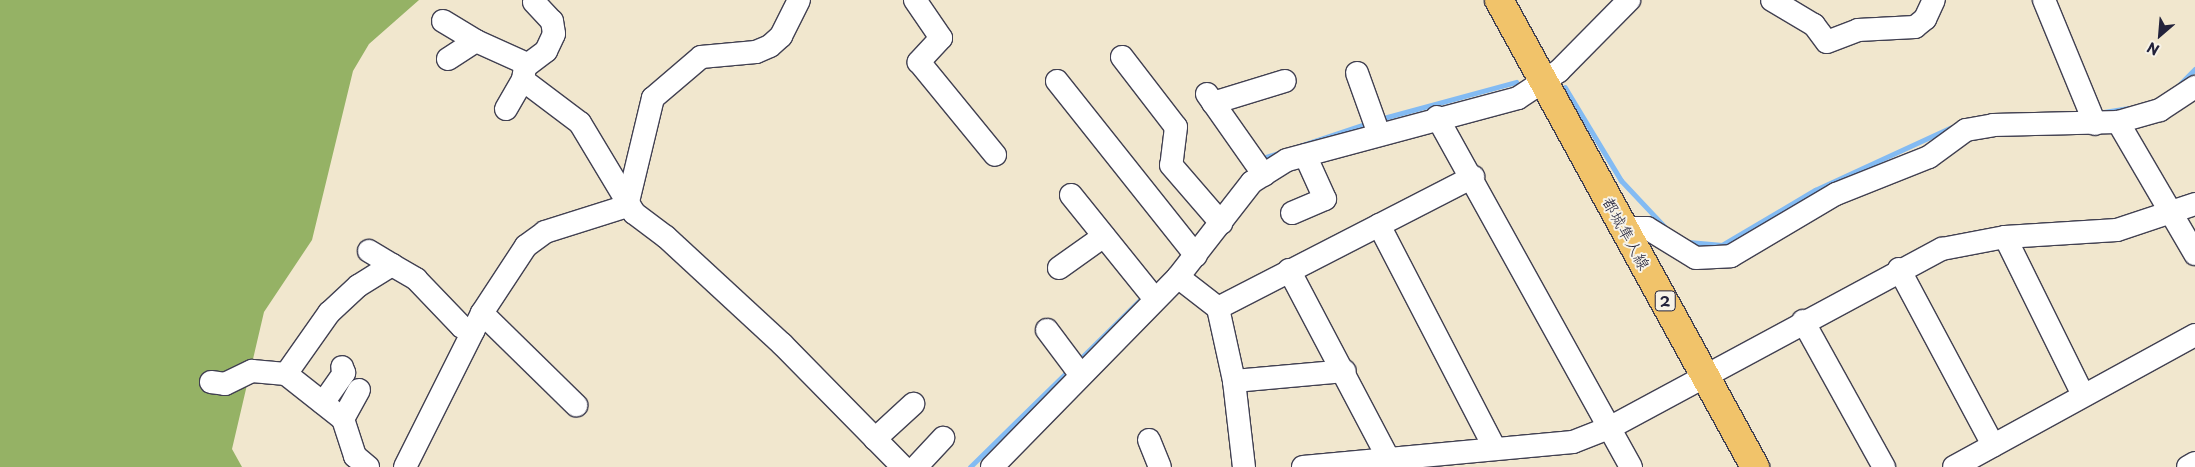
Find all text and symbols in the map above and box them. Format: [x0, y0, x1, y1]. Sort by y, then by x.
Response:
north arrow [2135, 10, 2185, 60]
text: N [2143, 37, 2163, 61]
street label: 都城隼人線 [1599, 193, 1655, 273]
road number: 2 [1654, 288, 1676, 314]

